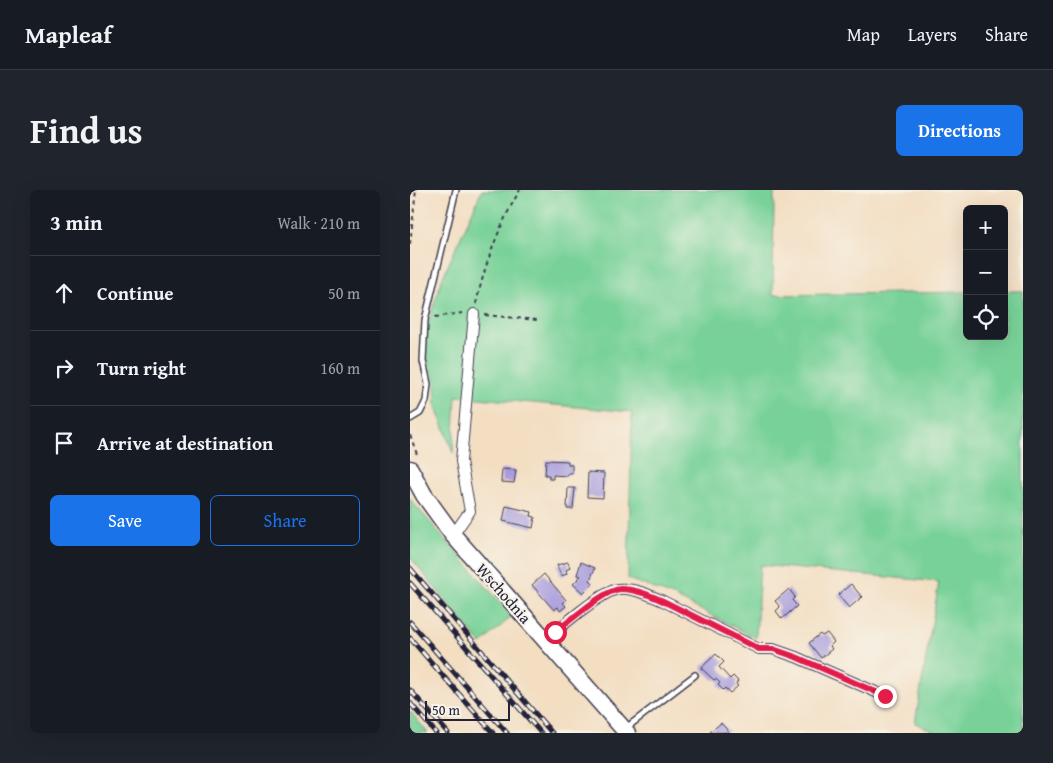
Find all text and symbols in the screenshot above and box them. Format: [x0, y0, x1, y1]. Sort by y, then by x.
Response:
text: Mapleaf [25, 17, 112, 52]
text: Map [847, 21, 880, 48]
text: Layers [908, 21, 957, 48]
text: Share [985, 21, 1028, 48]
text: Find us [30, 105, 143, 156]
button: Directions [896, 105, 1023, 156]
map controls [963, 205, 1008, 340]
button: + [963, 205, 1008, 250]
text: 3 min [50, 207, 102, 238]
text: Walk · 210 m [277, 211, 360, 235]
button: − [963, 250, 1008, 295]
icon: ahead [50, 279, 78, 307]
text: Continue [97, 279, 174, 307]
text: 50 m [328, 281, 360, 305]
button: locate [963, 295, 1008, 340]
icon: right [50, 354, 78, 382]
text: Turn right [97, 354, 186, 382]
text: 160 m [320, 356, 360, 380]
icon: arrive [50, 429, 78, 457]
text: Arrive at destination [97, 429, 273, 457]
button: Save [50, 495, 200, 546]
button: Share [210, 495, 360, 546]
street label: Wschodnia [471, 557, 537, 629]
route start [544, 621, 567, 644]
route end [874, 685, 897, 708]
scale bar [425, 698, 510, 721]
text: 50 m [432, 700, 460, 720]

